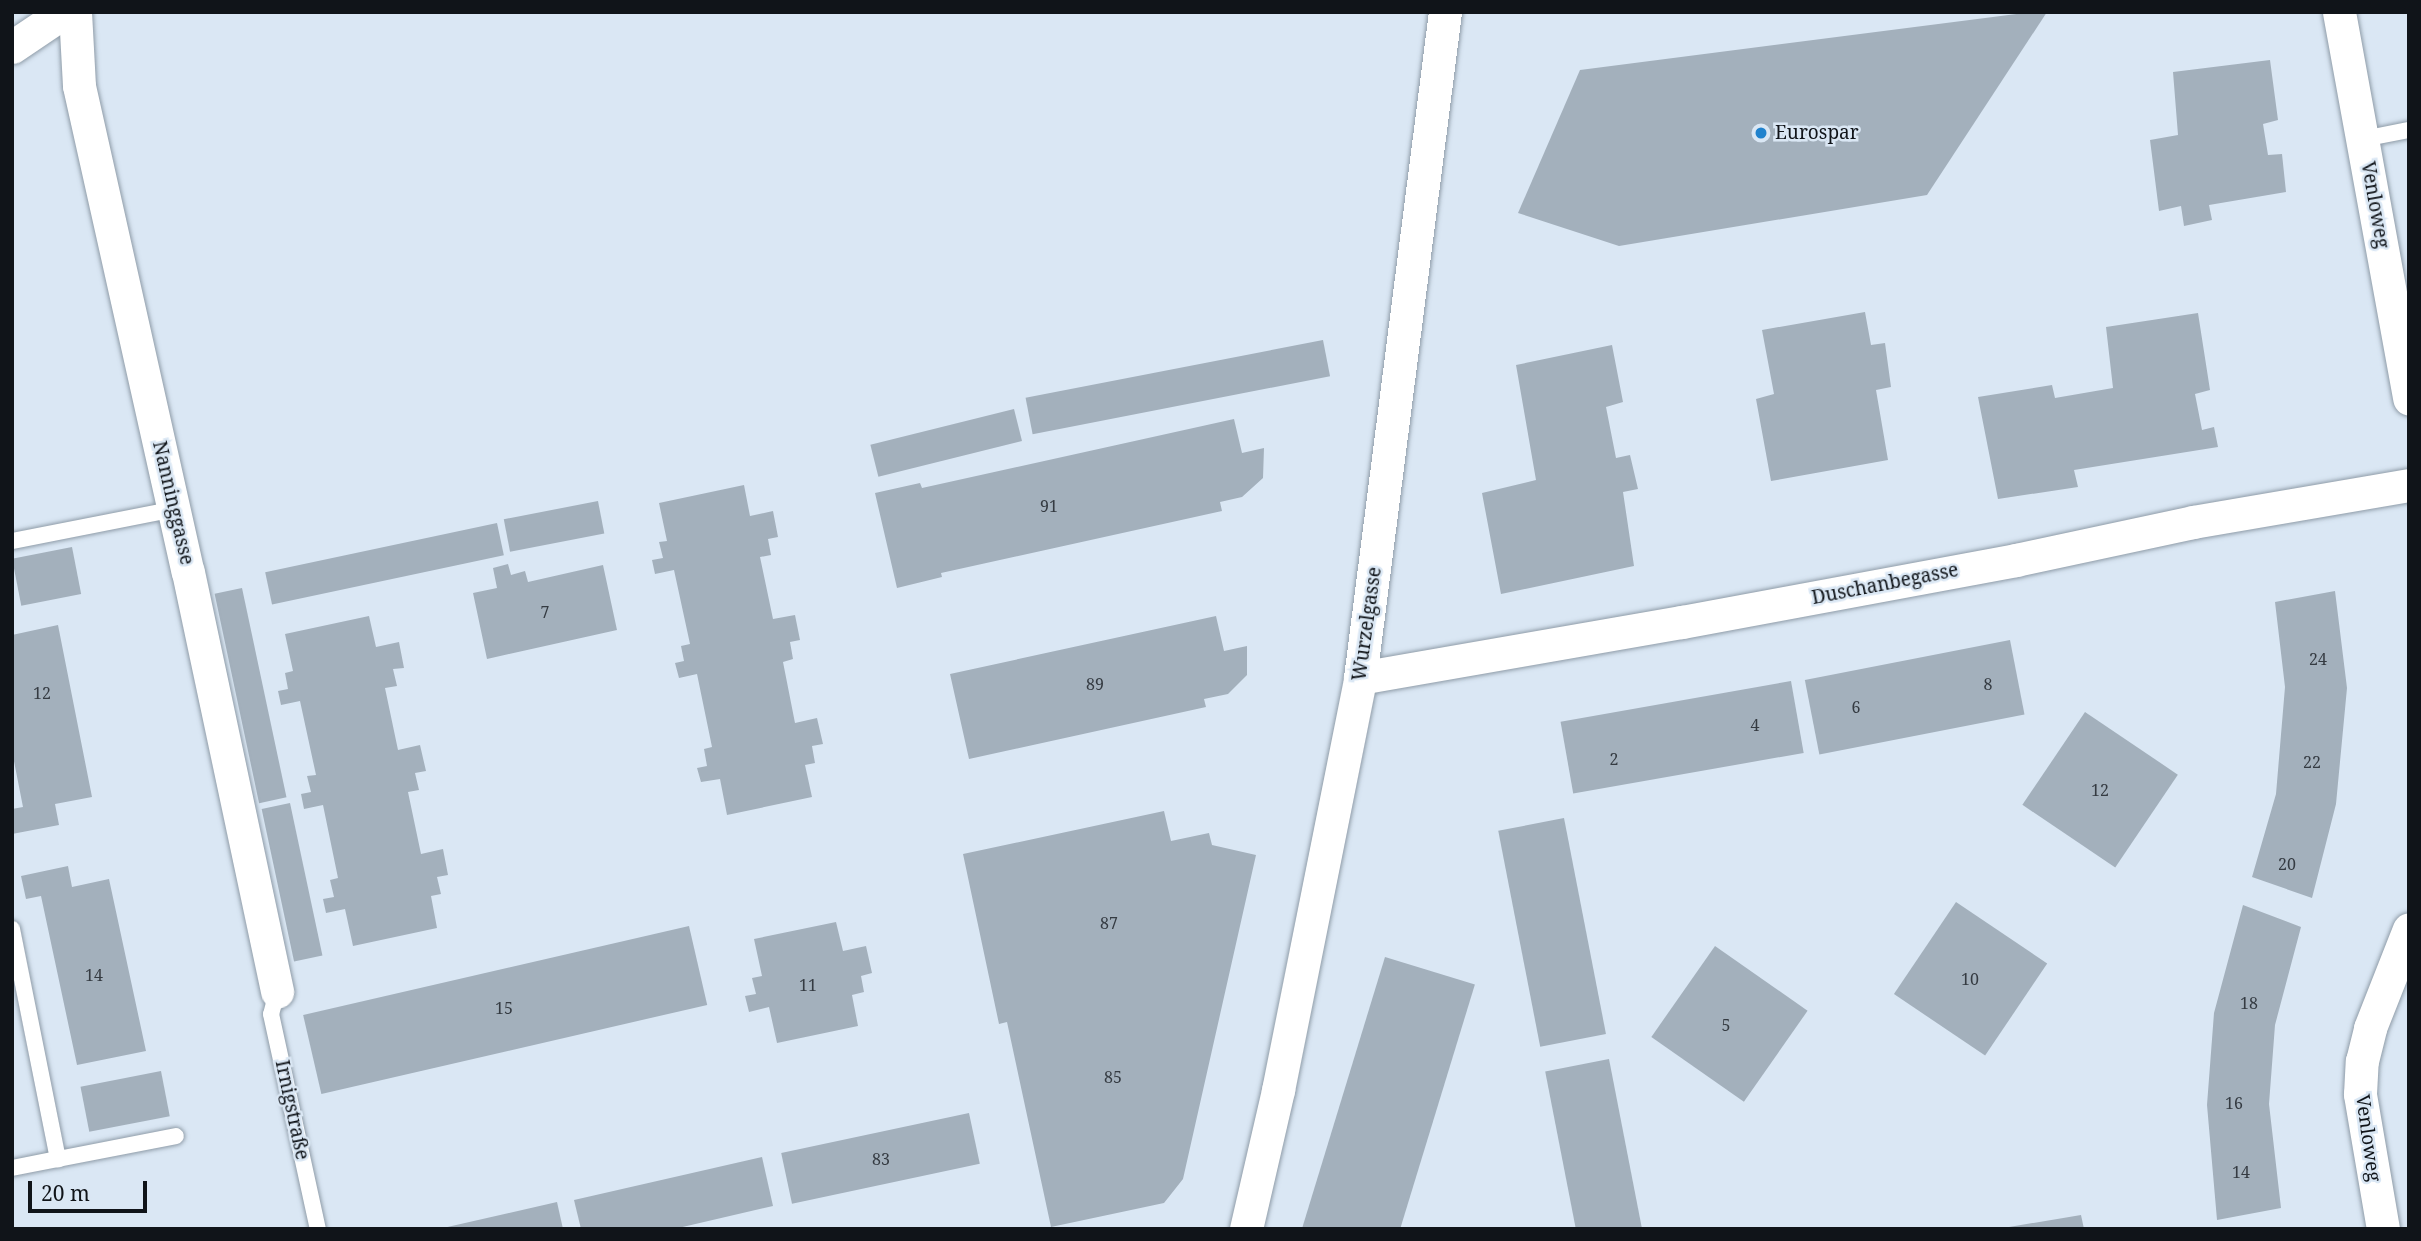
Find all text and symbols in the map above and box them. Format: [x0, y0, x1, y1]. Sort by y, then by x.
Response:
place label: Eurospar [1775, 122, 1859, 144]
marker: Eurospar [1753, 125, 1769, 141]
street label: Venloweg [2356, 160, 2394, 250]
street label: Nanninggasse [148, 439, 198, 567]
house number: 91 [1040, 496, 1058, 516]
street label: Duschanbegasse [1810, 559, 1960, 609]
street label: Wurzelgasse [1348, 566, 1386, 682]
house number: 7 [541, 602, 549, 622]
house number: 24 [2309, 649, 2327, 669]
house number: 89 [1086, 674, 1104, 694]
house number: 8 [1984, 674, 1992, 694]
house number: 12 [33, 683, 51, 703]
house number: 6 [1852, 697, 1860, 717]
house number: 4 [1751, 715, 1759, 735]
house number: 2 [1610, 749, 1618, 769]
house number: 22 [2303, 752, 2321, 772]
house number: 12 [2091, 780, 2109, 800]
house number: 20 [2278, 854, 2296, 874]
house number: 87 [1100, 913, 1118, 933]
house number: 14 [85, 965, 103, 985]
house number: 10 [1961, 969, 1979, 989]
house number: 11 [799, 975, 817, 995]
house number: 18 [2240, 993, 2258, 1013]
house number: 15 [495, 998, 513, 1018]
house number: 5 [1722, 1015, 1730, 1035]
street label: Irnigstraße [270, 1058, 314, 1162]
house number: 85 [1104, 1067, 1122, 1087]
house number: 16 [2225, 1093, 2243, 1113]
street label: Venloweg [2351, 1093, 2385, 1183]
house number: 83 [872, 1149, 890, 1169]
house number: 14 [2232, 1162, 2250, 1182]
scale bar [32, 1168, 150, 1212]
text: 20 m [41, 1179, 90, 1207]

